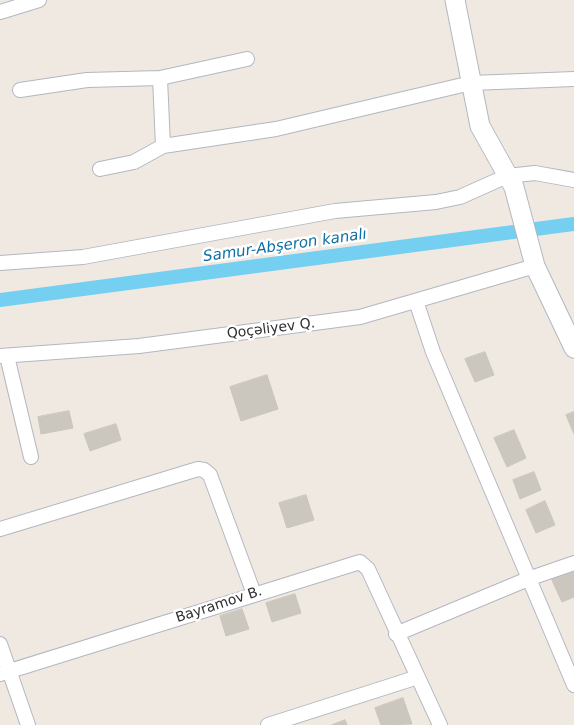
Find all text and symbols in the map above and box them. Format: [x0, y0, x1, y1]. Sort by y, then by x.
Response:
water label: Samur-Abşeron kanalı [202, 226, 368, 266]
street label: Qoçəliyev Q. [226, 315, 316, 343]
street label: Bayramov B. [174, 583, 264, 627]

